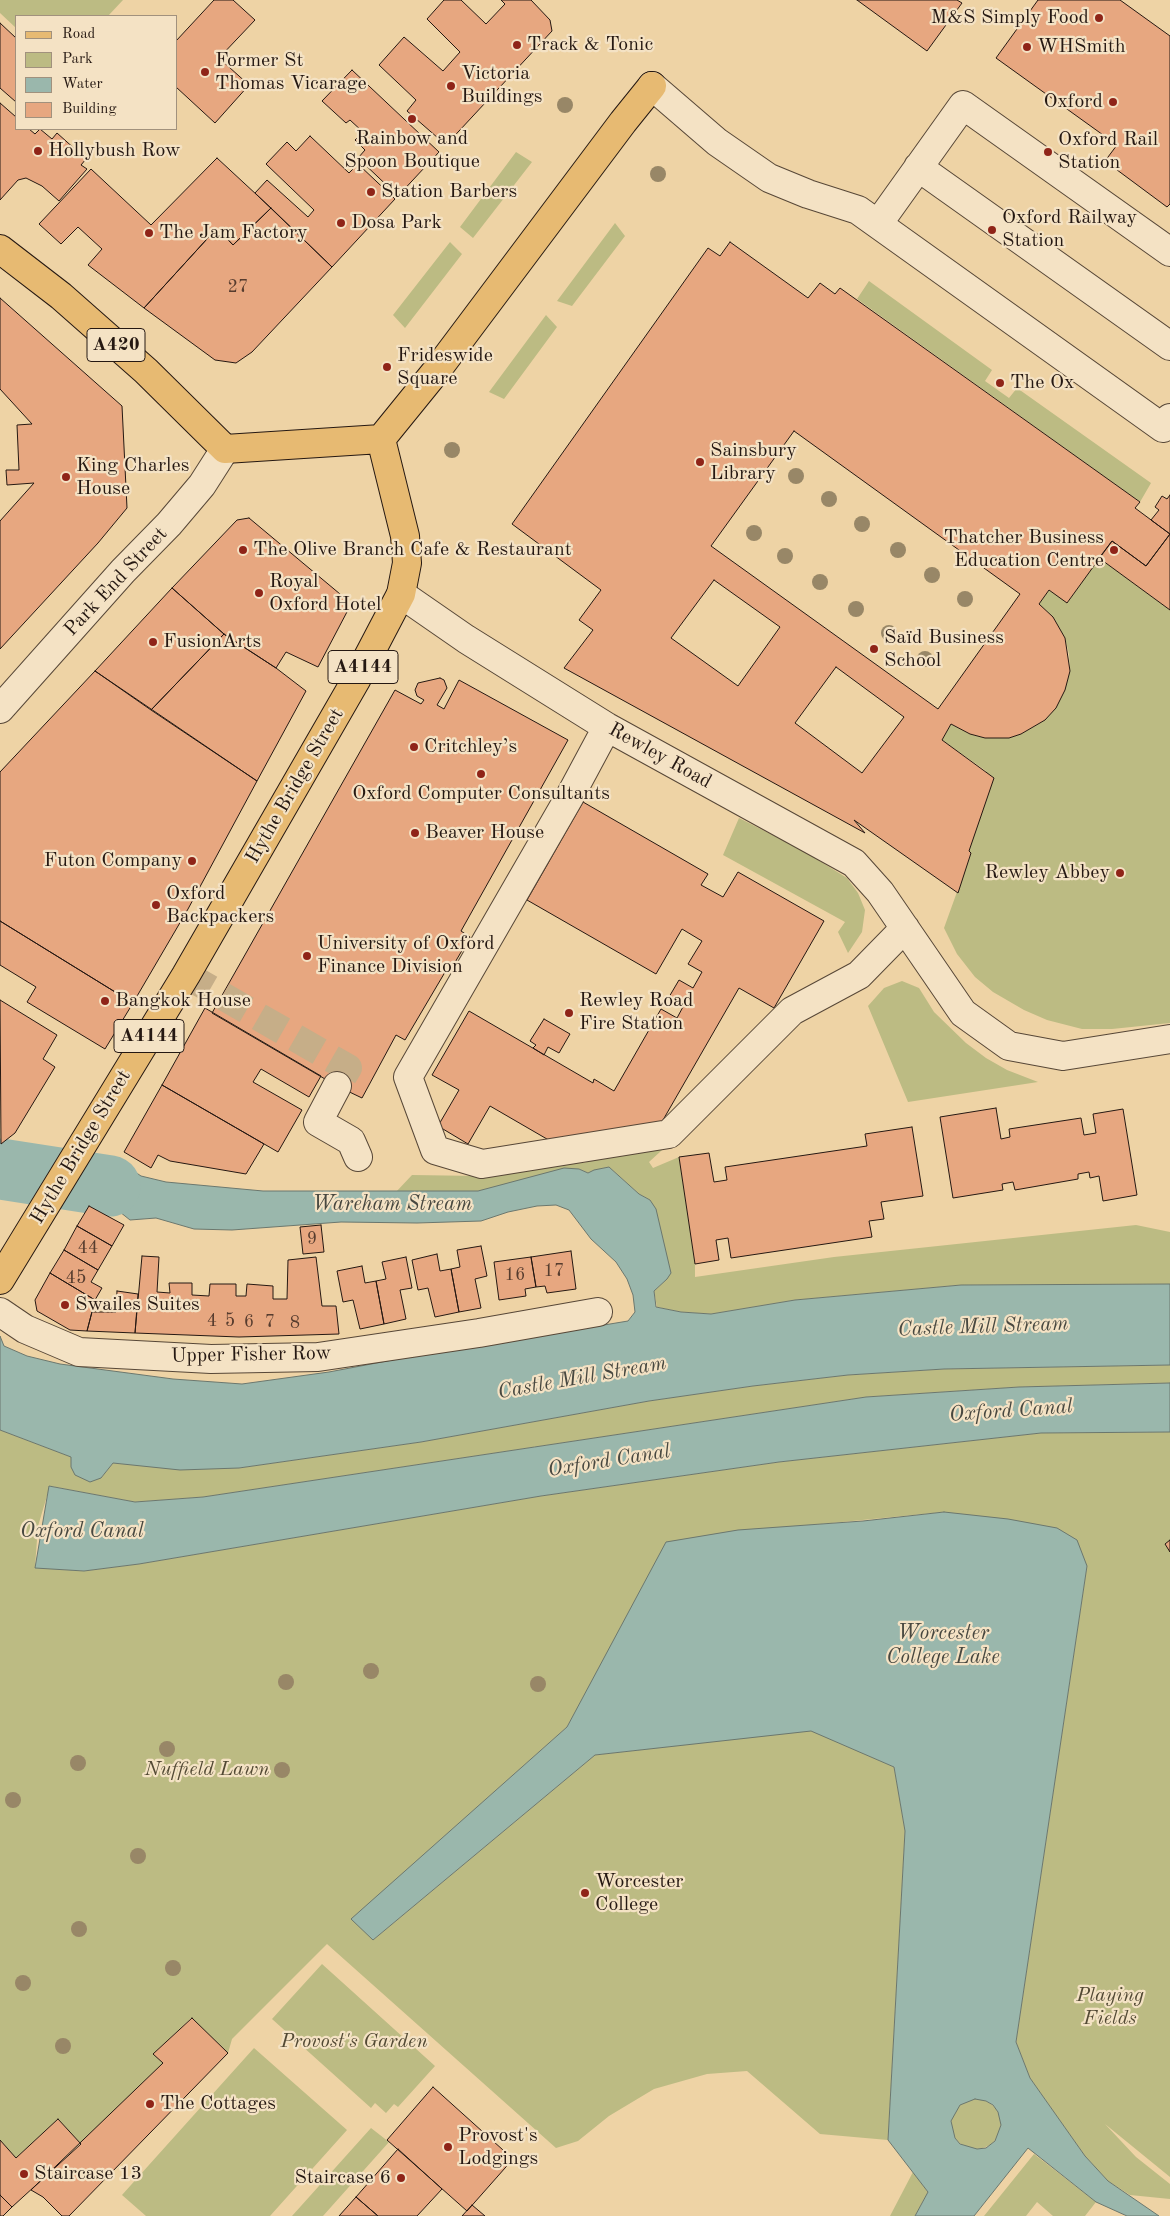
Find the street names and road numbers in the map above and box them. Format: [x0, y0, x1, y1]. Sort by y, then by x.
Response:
road number: A420 [87, 328, 145, 362]
street label: Park End Street [59, 522, 173, 642]
road number: A4144 [328, 650, 398, 684]
street label: Hythe Bridge Street [241, 704, 349, 868]
street label: Rewley Road [604, 718, 716, 794]
road number: A4144 [114, 1019, 184, 1052]
street label: Hythe Bridge Street [26, 1066, 136, 1228]
street label: Upper Fisher Row [171, 1342, 331, 1368]

